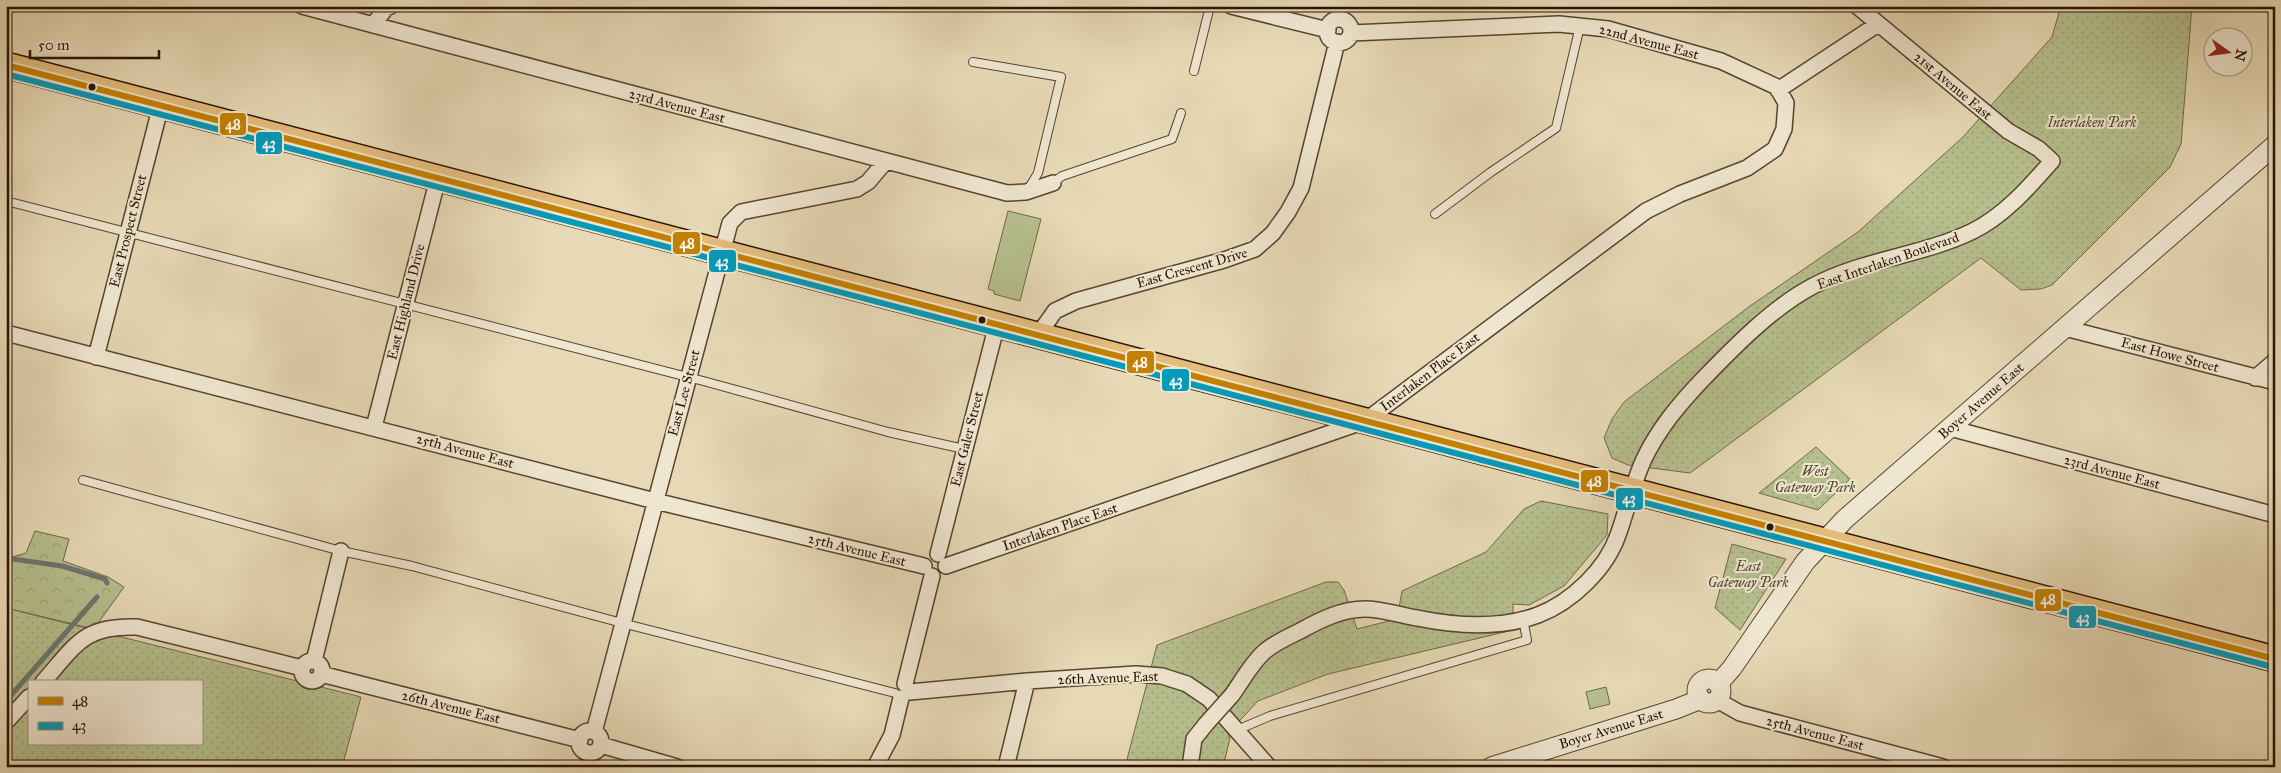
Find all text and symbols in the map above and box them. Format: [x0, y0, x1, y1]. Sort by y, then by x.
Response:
street label: 22nd Avenue East [1597, 21, 1701, 63]
scale bar [30, 28, 159, 60]
north arrow [2204, 28, 2254, 78]
text: 50 m [38, 36, 70, 54]
text: N [2230, 47, 2250, 63]
street label: 21st Avenue East [1911, 48, 1995, 124]
unlabelled marker [87, 82, 97, 92]
street label: 23rd Avenue East [627, 85, 727, 127]
line badge: 48 [219, 112, 247, 136]
park label: Interlaken Park [2046, 114, 2137, 131]
text: 48 [225, 116, 241, 134]
line badge: 43 [255, 131, 283, 155]
text: 43 [262, 135, 276, 153]
street label: East Prospect Street [106, 173, 150, 289]
street label: East Interlaken Boulevard [1815, 229, 1961, 293]
line badge: 48 [672, 231, 701, 255]
text: 48 [679, 235, 695, 253]
street label: East Highland Drive [383, 242, 429, 362]
street label: East Crescent Drive [1135, 244, 1249, 292]
line badge: 43 [708, 249, 737, 273]
text: 43 [715, 253, 729, 271]
unlabelled marker [977, 315, 987, 325]
street label: Interlaken Place East [1377, 329, 1483, 415]
street label: East Howe Street [2119, 334, 2221, 376]
street label: East Lee Street [664, 348, 704, 438]
line badge: 48 [1126, 350, 1155, 374]
text: 48 [1132, 354, 1148, 372]
street label: Boyer Avenue East [1935, 359, 2027, 443]
line badge: 43 [1161, 368, 1190, 392]
text: 43 [1169, 372, 1183, 390]
street label: East Galer Street [947, 389, 987, 488]
street label: 25th Avenue East [414, 430, 516, 472]
street label: 23rd Avenue East [2062, 451, 2162, 493]
park label: West Gateway Park [1775, 463, 1856, 496]
line badge: 48 [1580, 469, 1609, 493]
text: 48 [1586, 473, 1602, 491]
line badge: 43 [1615, 487, 1644, 511]
text: 43 [1622, 490, 1636, 508]
street label: Interlaken Place East [1000, 499, 1120, 555]
unlabelled marker [1765, 522, 1775, 532]
street label: 25th Avenue East [806, 530, 908, 570]
park label: East Gateway Park [1708, 558, 1789, 591]
line badge: 48 [2034, 588, 2062, 612]
text: 48 [2040, 591, 2056, 609]
line badge: 43 [2068, 605, 2097, 629]
text: 43 [2076, 609, 2090, 627]
street label: 26th Avenue East [1057, 668, 1159, 688]
legend [28, 680, 202, 746]
street label: 26th Avenue East [400, 687, 502, 727]
text: 48 [72, 692, 88, 710]
street label: Boyer Avenue East [1557, 705, 1665, 753]
street label: 25th Avenue East [1764, 712, 1866, 754]
text: 43 [72, 716, 86, 734]

